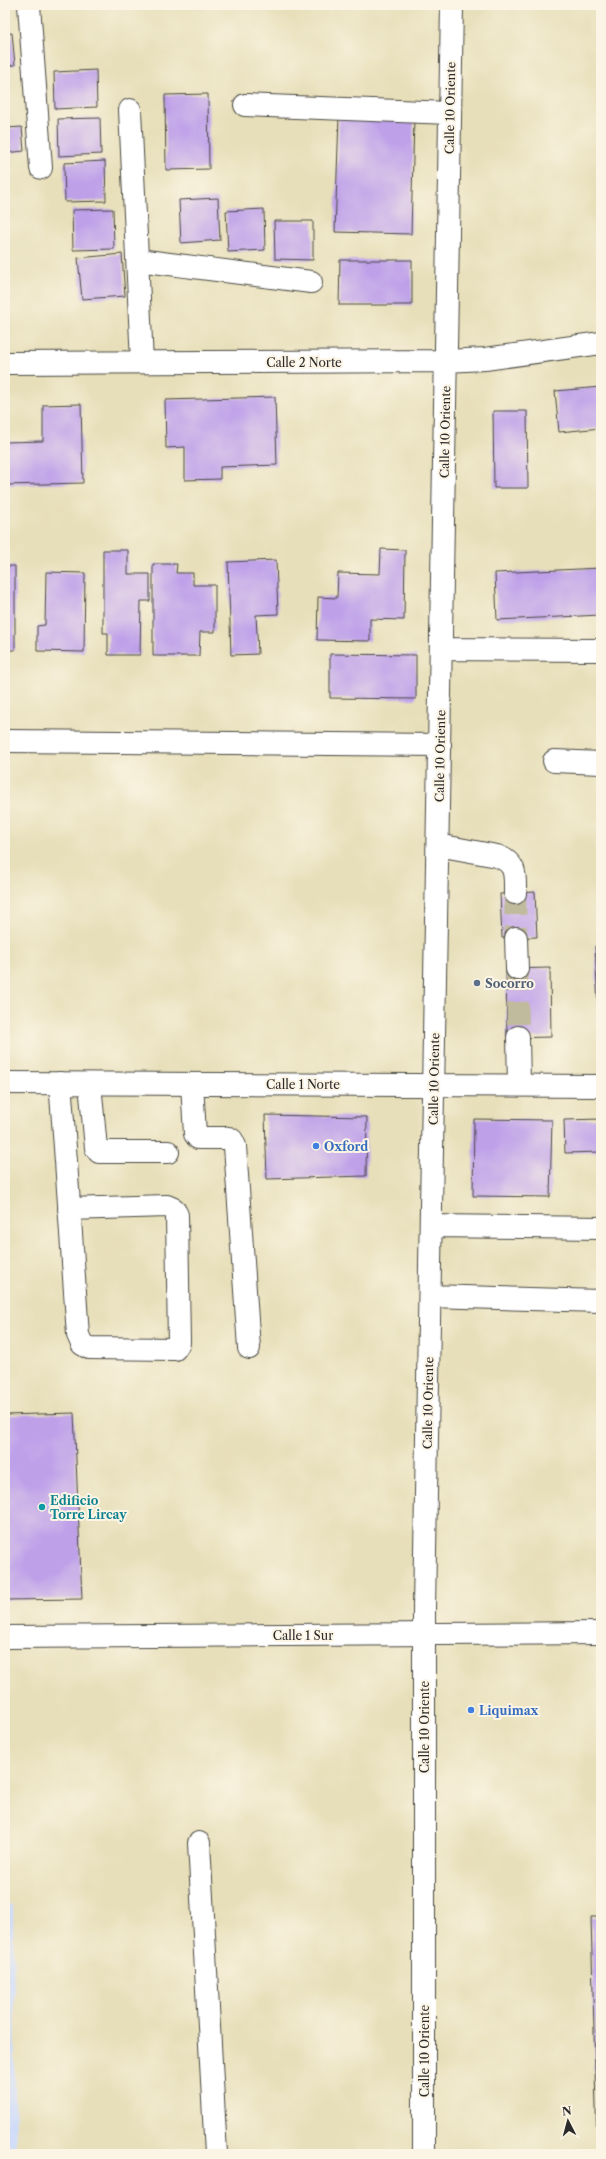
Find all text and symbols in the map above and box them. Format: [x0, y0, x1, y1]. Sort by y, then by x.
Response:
street label: Calle 10 Oriente [442, 61, 458, 154]
street label: Calle 2 Norte [266, 355, 342, 370]
street label: Calle 10 Oriente [437, 385, 453, 478]
street label: Calle 10 Oriente [432, 709, 448, 802]
place label: Socorro [485, 976, 534, 991]
marker: Socorro [472, 978, 482, 988]
street label: Calle 10 Oriente [426, 1032, 442, 1125]
street label: Calle 1 Norte [266, 1077, 340, 1092]
place label: Oxford [324, 1139, 368, 1154]
marker: Oxford [311, 1141, 321, 1151]
street label: Calle 10 Oriente [420, 1356, 436, 1449]
place label: Edificio Torre Lircay [50, 1493, 127, 1522]
marker: Edificio Torre Lircay [37, 1502, 47, 1512]
street label: Calle 1 Sur [273, 1628, 333, 1643]
street label: Calle 10 Oriente [417, 1681, 432, 1773]
place label: Liquimax [479, 1703, 539, 1718]
marker: Liquimax [466, 1705, 476, 1715]
street label: Calle 10 Oriente [417, 2005, 432, 2097]
north arrow [548, 2101, 588, 2141]
text: N [561, 2104, 573, 2119]

